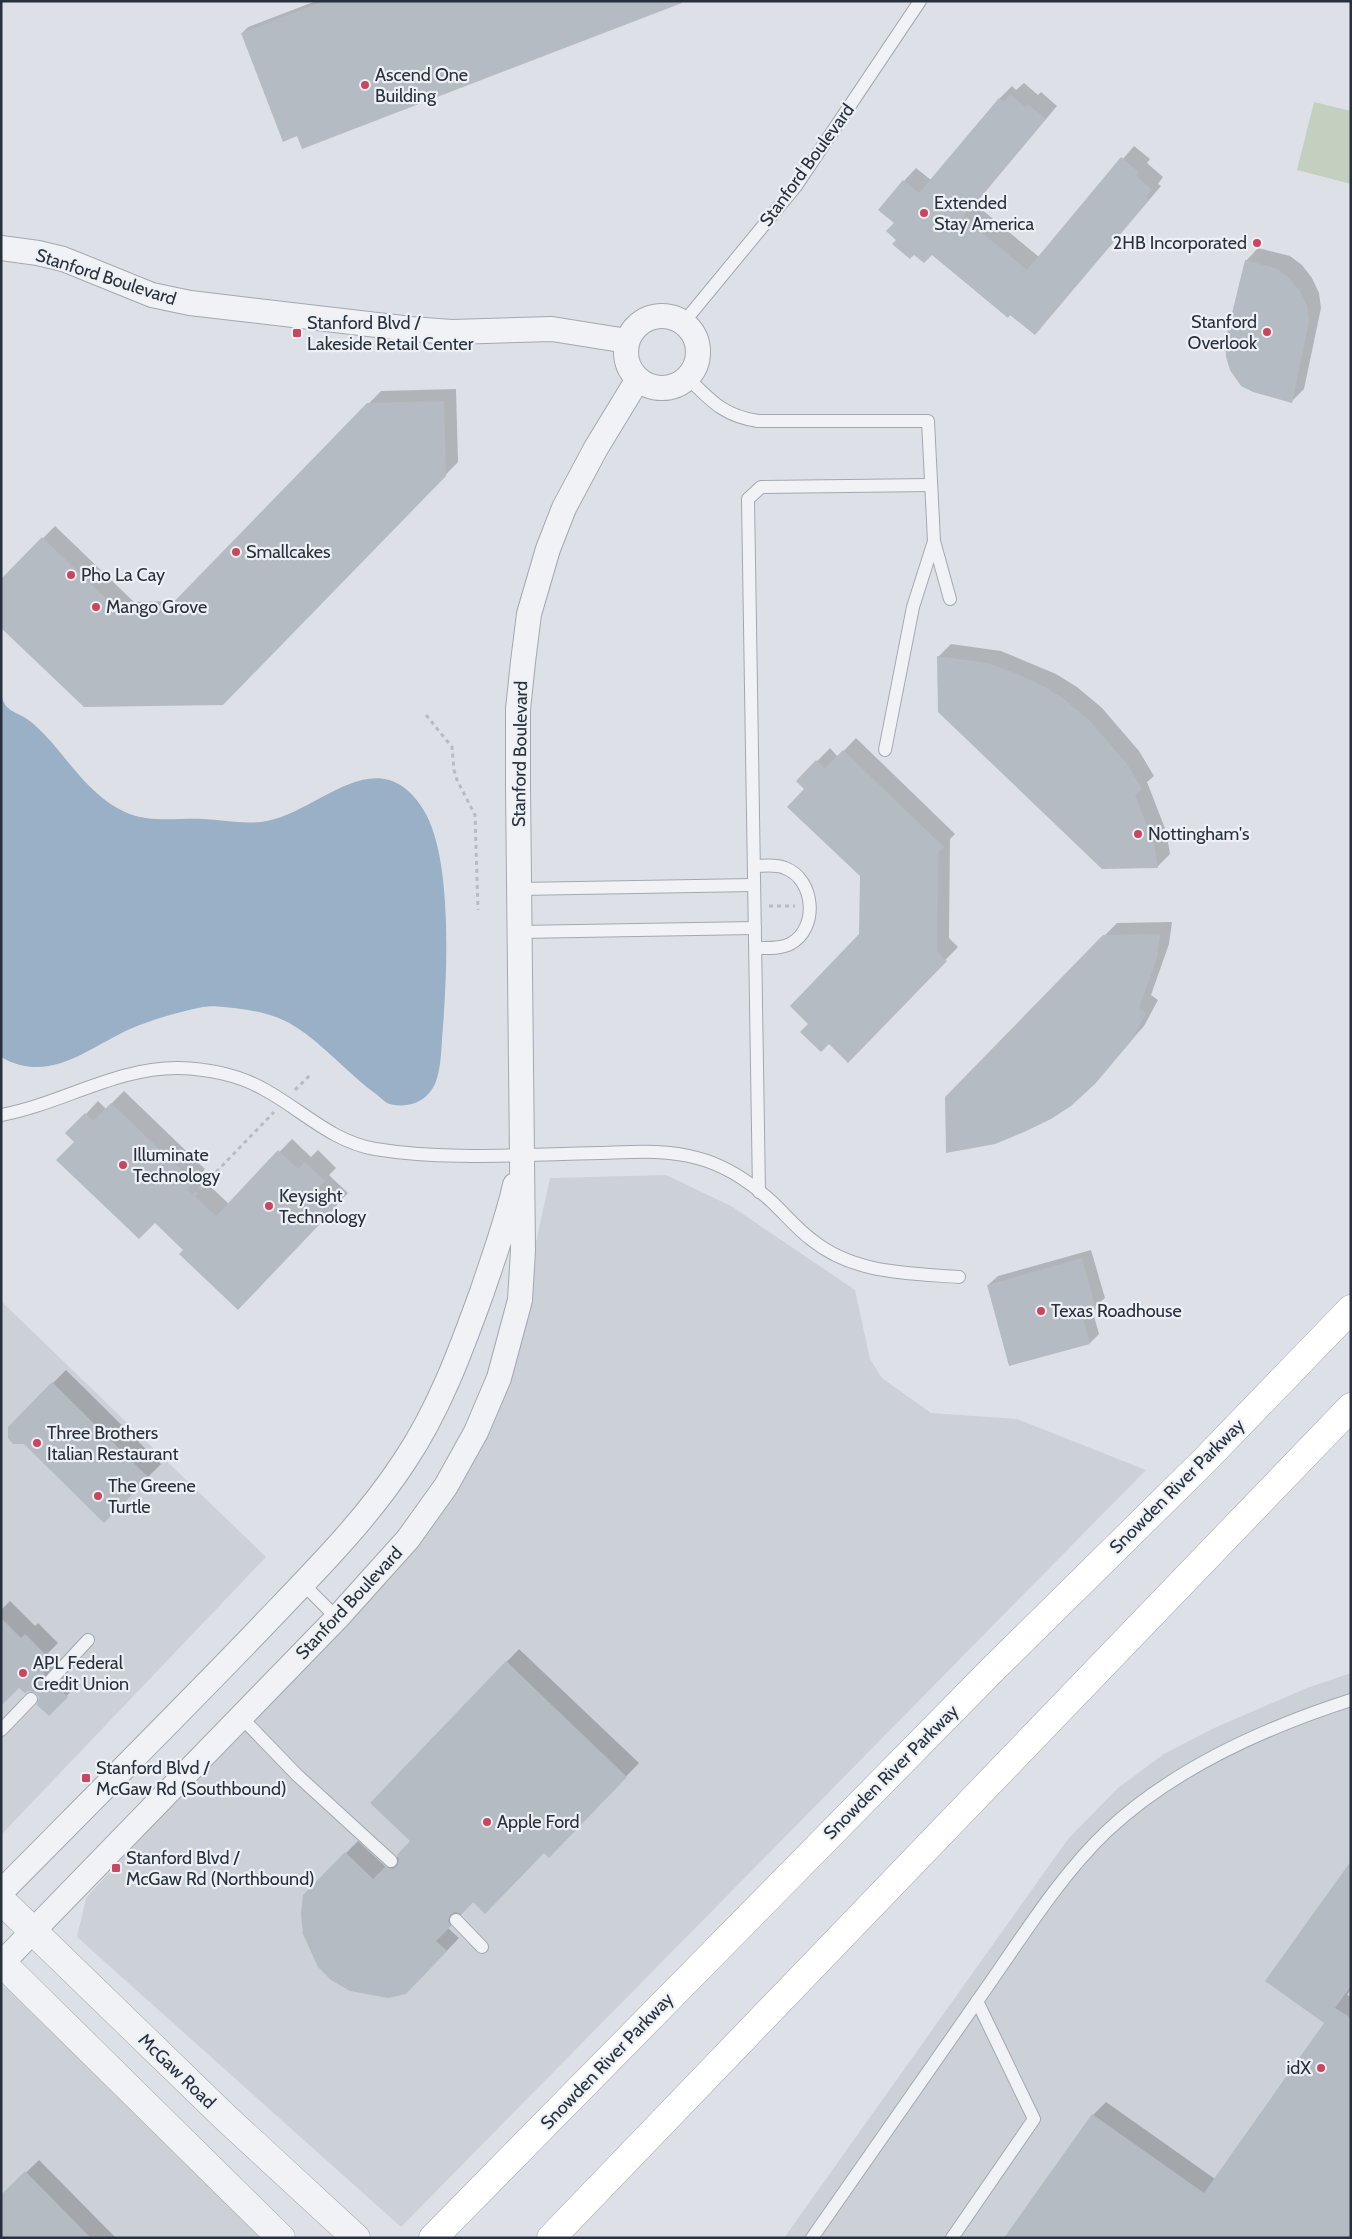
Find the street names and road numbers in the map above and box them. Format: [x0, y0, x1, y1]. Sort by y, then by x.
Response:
street label: Stanford Boulevard [755, 99, 859, 231]
street label: Stanford Boulevard [33, 244, 179, 310]
street label: Stanford Boulevard [508, 681, 532, 827]
street label: Snowden River Parkway [1105, 1414, 1249, 1558]
street label: Stanford Boulevard [291, 1542, 407, 1664]
street label: Snowden River Parkway [819, 1700, 963, 1844]
street label: Snowden River Parkway [536, 1988, 678, 2134]
street label: McGaw Road [134, 2029, 220, 2113]

